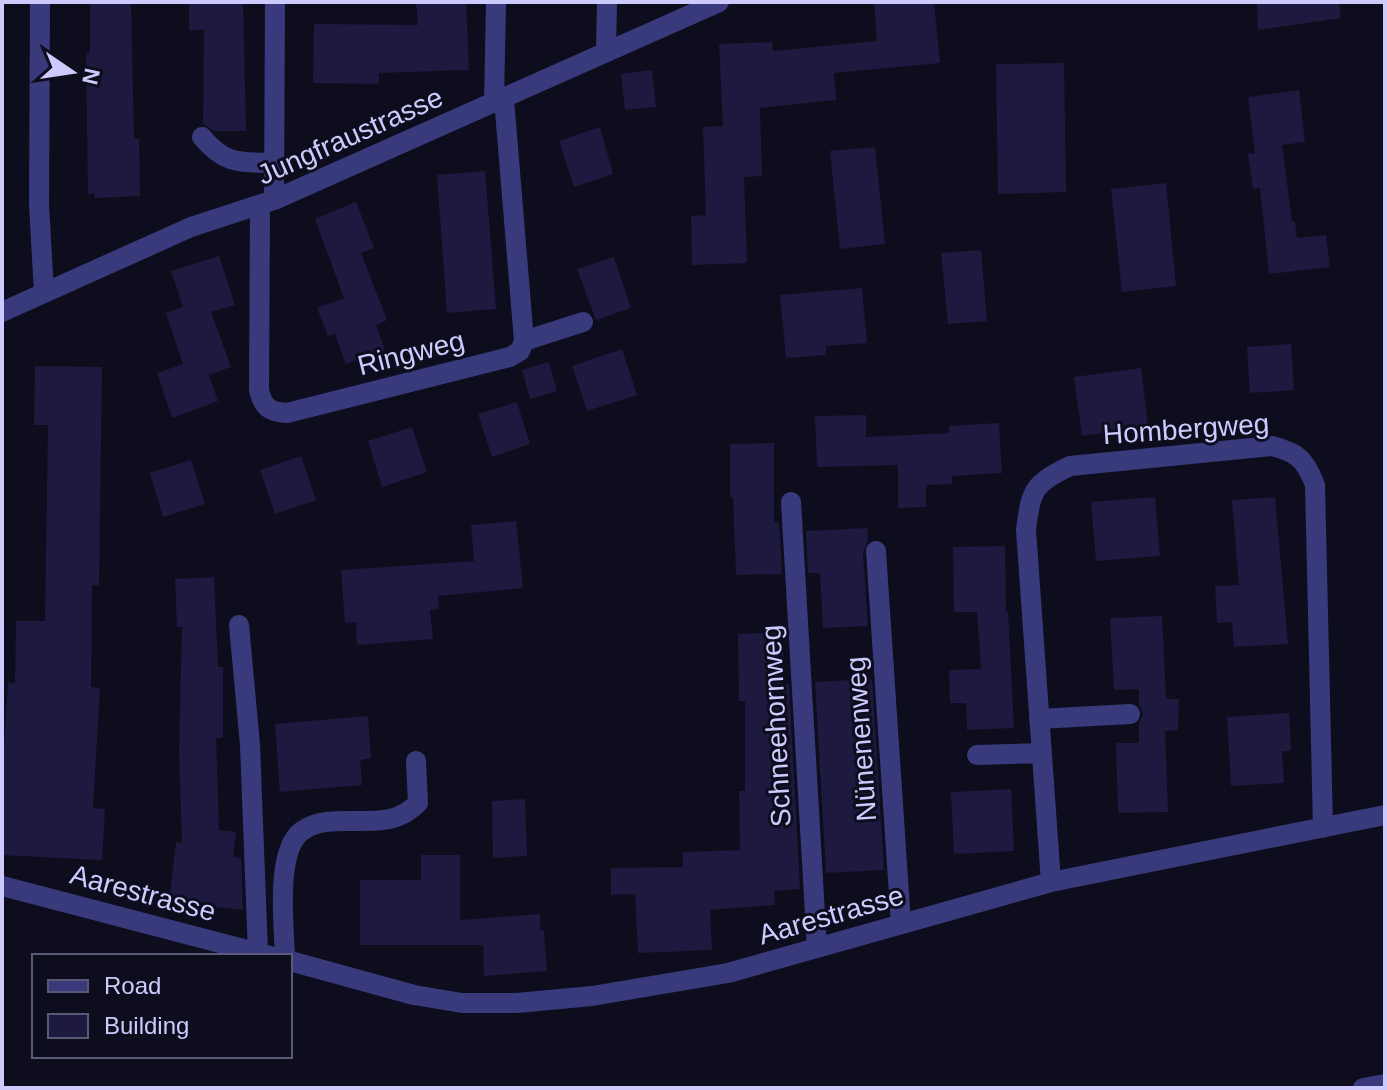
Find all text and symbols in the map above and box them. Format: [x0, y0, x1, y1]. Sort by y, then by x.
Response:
north arrow [32, 32, 112, 112]
text: N [77, 66, 105, 87]
street label: Jungfraustrasse [253, 81, 447, 191]
street label: Ringweg [354, 325, 468, 381]
street label: Hombergweg [1102, 408, 1270, 450]
street label: Schneehornweg [755, 624, 797, 828]
street label: Nünenenweg [840, 656, 882, 822]
street label: Aarestrasse [67, 859, 219, 927]
street label: Aarestrasse [755, 880, 907, 950]
legend [32, 954, 292, 1058]
text: Road [104, 972, 161, 999]
text: Building [104, 1012, 189, 1039]

